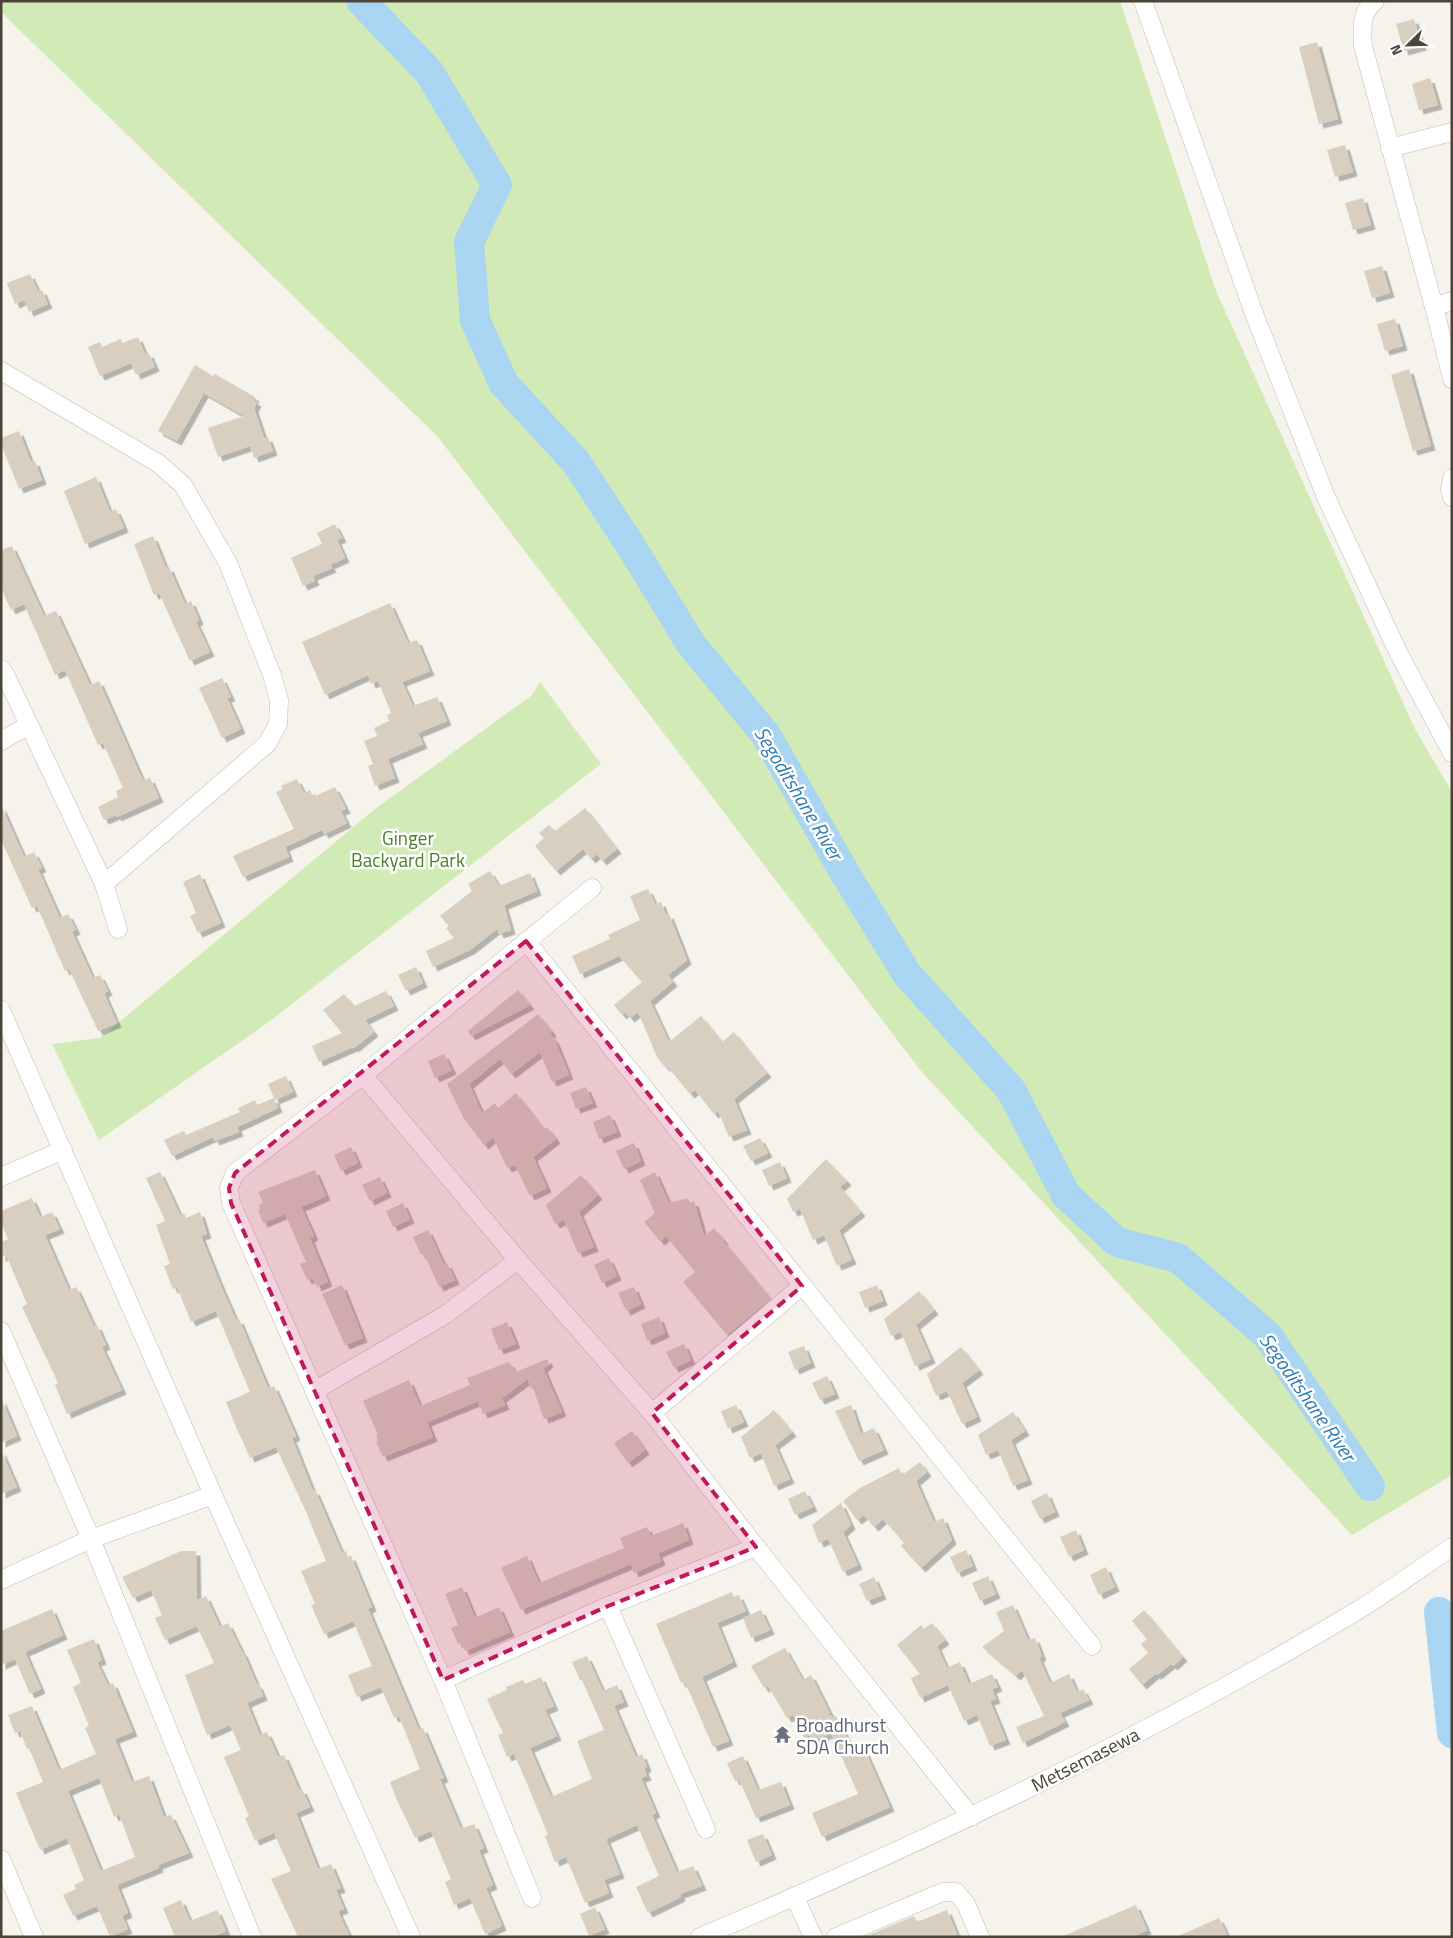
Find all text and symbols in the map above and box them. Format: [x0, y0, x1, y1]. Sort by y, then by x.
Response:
north arrow [1383, 20, 1433, 70]
text: N [1384, 42, 1407, 59]
water label: Segoditshane River [747, 720, 853, 868]
park label: Ginger Backyard Park [351, 823, 465, 874]
water label: Segoditshane River [1252, 1326, 1366, 1470]
place label: Broadhurst SDA Church [796, 1710, 889, 1761]
street label: Metsemasewa [1026, 1719, 1145, 1799]
temple icon: Broadhurst SDA Church [772, 1725, 792, 1745]

